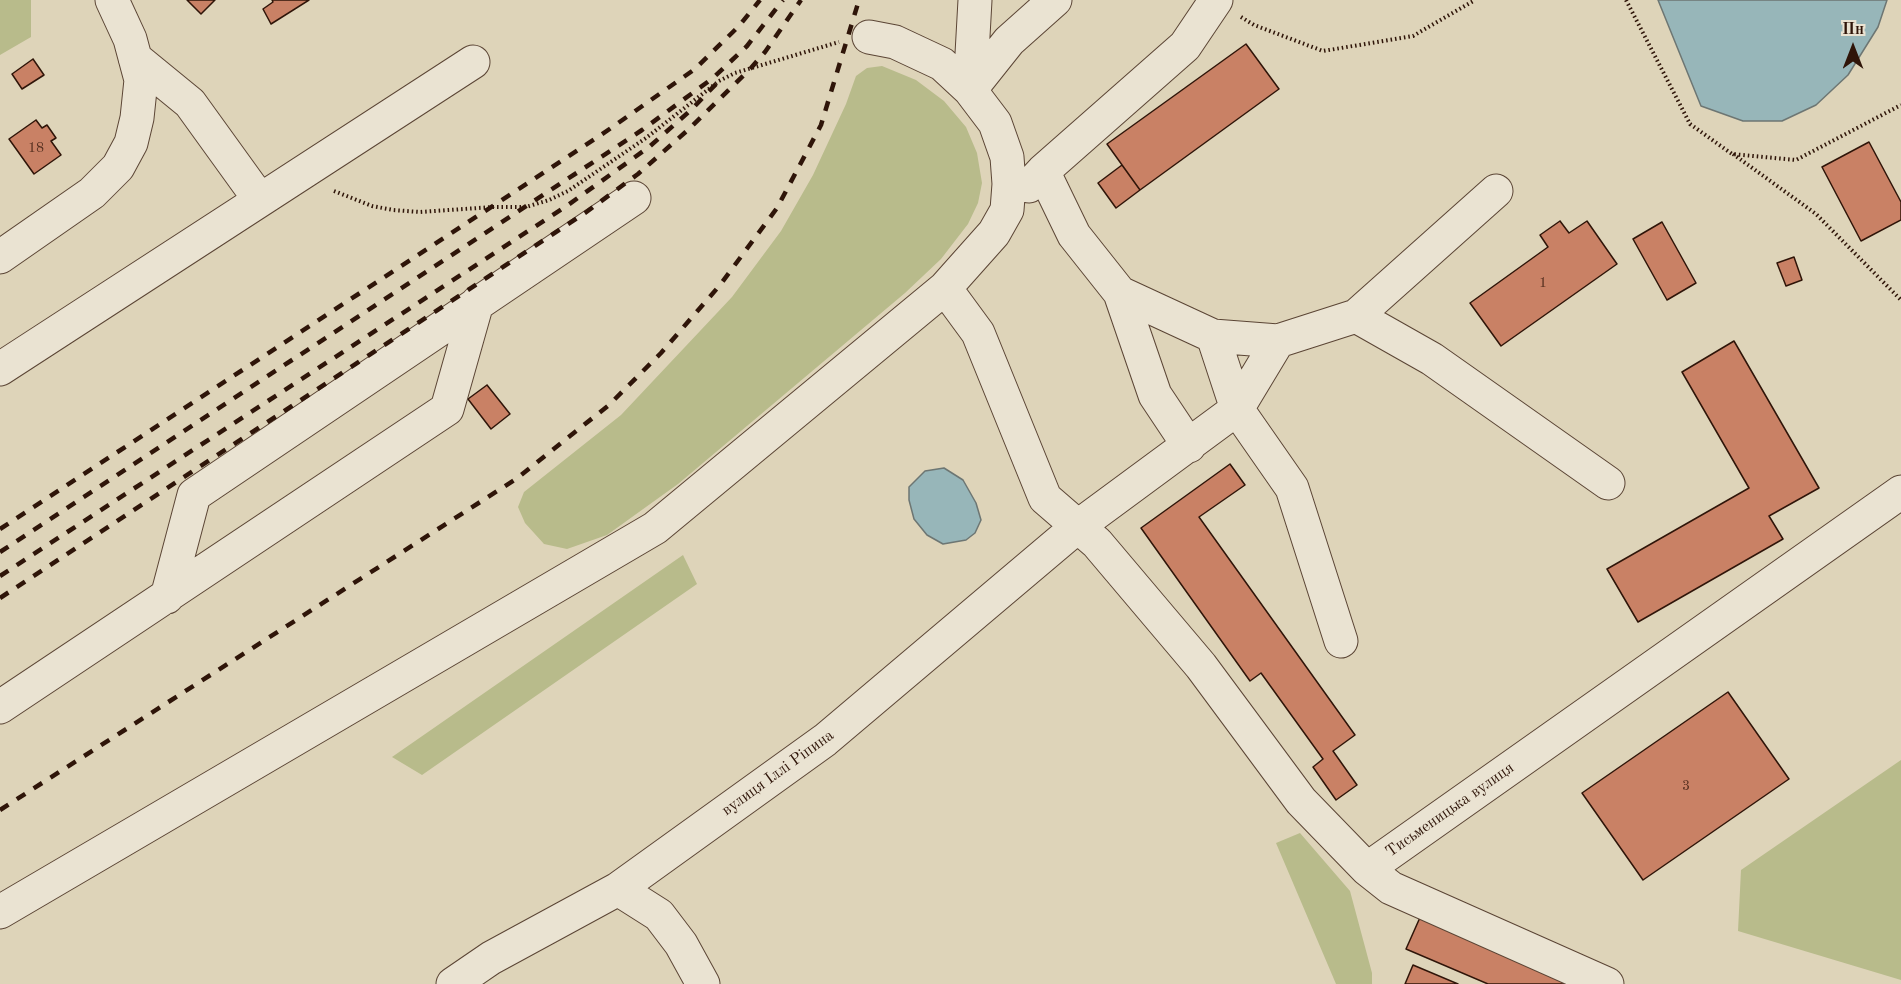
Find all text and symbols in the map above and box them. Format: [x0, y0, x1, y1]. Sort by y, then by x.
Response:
north arrow [1823, 18, 1883, 78]
text: Пн [1842, 22, 1864, 38]
house number: 18 [28, 140, 44, 156]
house number: 1 [1539, 275, 1547, 291]
street label: вулиця Іллі Ріпина [718, 726, 838, 820]
street label: Тисьменицька вулиця [1382, 758, 1518, 862]
house number: 3 [1682, 778, 1690, 794]

